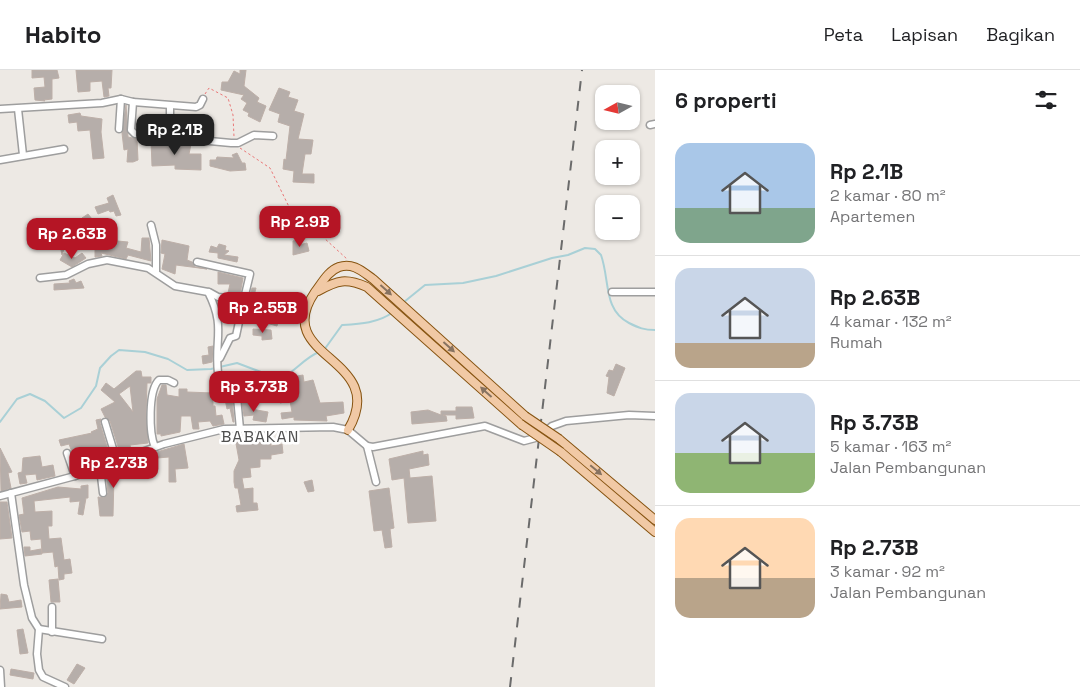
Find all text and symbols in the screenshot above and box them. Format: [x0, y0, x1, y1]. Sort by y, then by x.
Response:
text: Habito [25, 19, 102, 50]
text: Peta [824, 23, 863, 46]
text: Lapisan [891, 23, 958, 46]
text: Bagikan [986, 23, 1055, 46]
north arrow [595, 85, 640, 130]
map controls [595, 85, 640, 240]
icon: filters [1032, 86, 1060, 114]
text: 6 properti [675, 87, 777, 114]
pin: Rp 2.1B [129, 114, 221, 156]
text: Rp 2.1B [147, 119, 203, 140]
button: + [595, 140, 640, 185]
text: Rp 2.1B [830, 158, 903, 185]
icon: home [715, 163, 775, 223]
text: 2 kamar · 80 m² [830, 185, 946, 206]
button: − [595, 195, 640, 240]
pin: Rp 2.9B [254, 206, 346, 248]
text: Apartemen [830, 206, 915, 227]
text: Rp 2.9B [270, 211, 330, 232]
pin: Rp 2.63B [20, 218, 124, 260]
text: Rp 2.63B [38, 223, 106, 244]
one-way arrow [379, 284, 391, 296]
text: Rp 2.63B [830, 284, 920, 311]
icon: home [715, 288, 775, 348]
pin: Rp 2.55B [211, 292, 315, 334]
text: Rp 2.55B [229, 297, 297, 318]
text: 4 kamar · 132 m² [830, 311, 952, 332]
text: Rumah [830, 332, 883, 353]
one-way arrow [443, 341, 455, 353]
pin: Rp 3.73B [202, 370, 306, 413]
text: Rp 3.73B [220, 376, 288, 397]
one-way arrow [481, 386, 493, 398]
text: Rp 3.73B [830, 409, 919, 436]
icon: home [715, 413, 775, 473]
district label: BABAKAN [221, 426, 299, 447]
text: 5 kamar · 163 m² [830, 436, 951, 457]
pin: Rp 2.73B [62, 446, 166, 489]
text: Rp 2.73B [80, 452, 148, 473]
text: Jalan Pembangunan [830, 457, 986, 478]
one-way arrow [590, 465, 603, 476]
text: Rp 2.73B [830, 534, 918, 561]
icon: home [715, 538, 775, 598]
text: 3 kamar · 92 m² [830, 561, 945, 582]
text: Jalan Pembangunan [830, 582, 986, 603]

